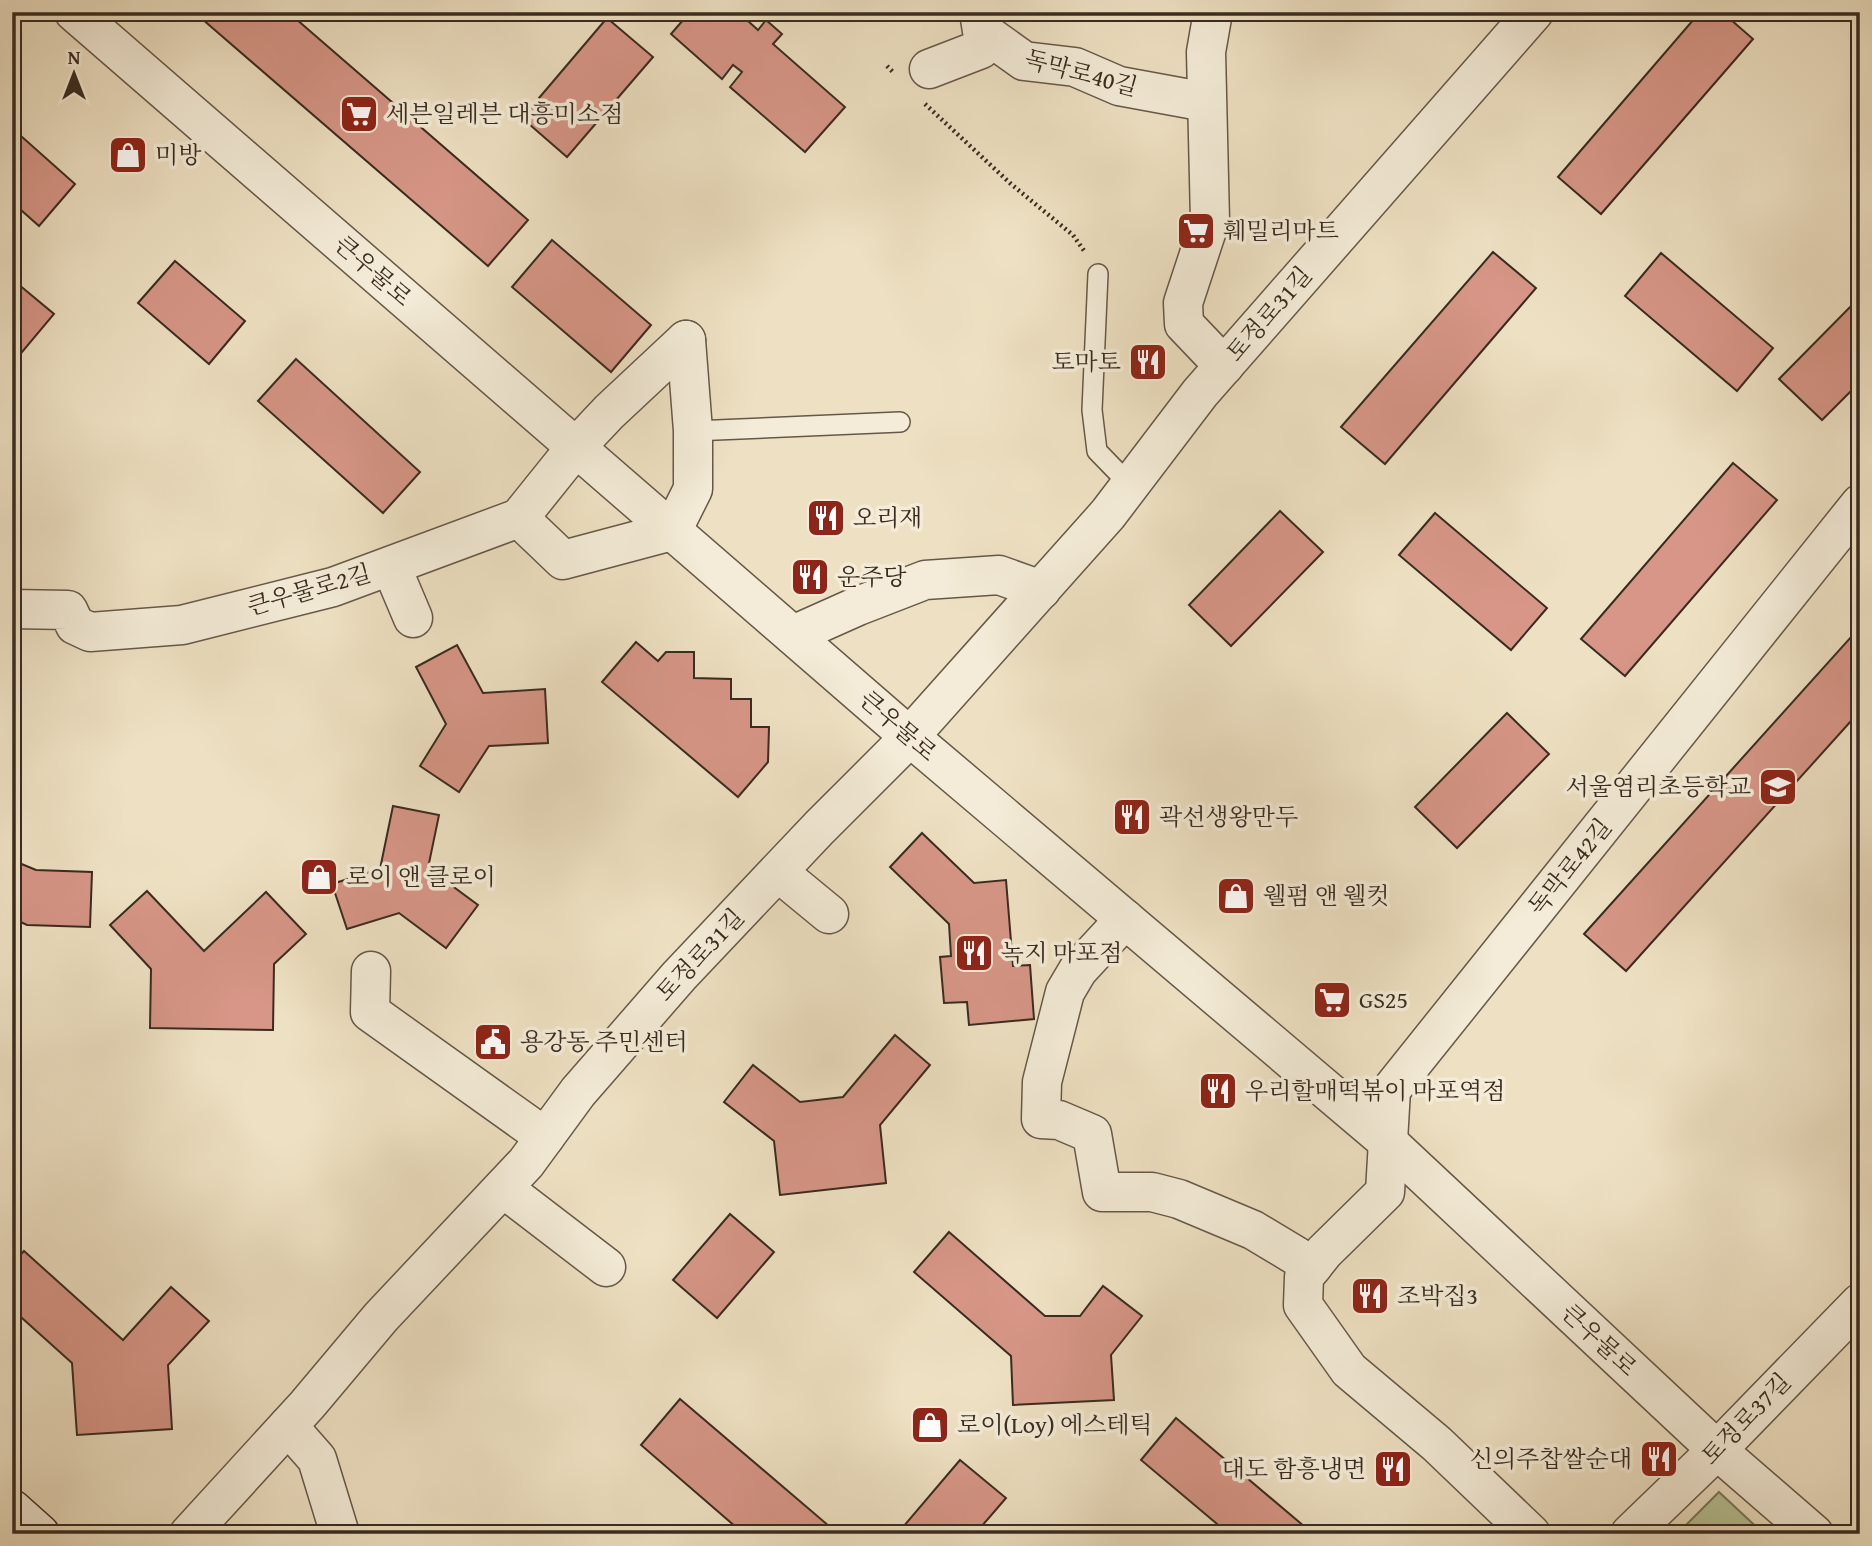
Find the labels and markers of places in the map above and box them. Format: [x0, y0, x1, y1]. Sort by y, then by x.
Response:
supermarket icon: 세븐일레븐 대흥미소점 [338, 93, 380, 135]
place label: 세븐일레븐 대흥미소점 [386, 96, 623, 131]
shop icon: 미방 [107, 134, 149, 176]
place label: 미방 [155, 137, 202, 172]
supermarket icon: 훼밀리마트 [1175, 210, 1217, 252]
place label: 훼밀리마트 [1223, 213, 1339, 248]
restaurant icon: 토마토 [1127, 341, 1169, 383]
place label: 토마토 [1051, 344, 1121, 379]
restaurant icon: 오리재 [805, 497, 847, 539]
place label: 오리재 [853, 500, 923, 535]
restaurant icon: 운주당 [789, 556, 831, 598]
place label: 운주당 [837, 559, 907, 594]
school or university icon: 서울염리초등학교 [1757, 766, 1799, 808]
place label: 서울염리초등학교 [1566, 769, 1751, 804]
restaurant icon: 곽선생왕만두 [1111, 796, 1153, 838]
place label: 곽선생왕만두 [1159, 799, 1298, 834]
shop icon: 로이 앤 클로이 [298, 856, 340, 898]
place label: 로이 앤 클로이 [346, 859, 496, 894]
shop icon: 웰펌 앤 웰컷 [1215, 875, 1257, 917]
place label: 웰펌 앤 웰컷 [1263, 878, 1390, 913]
restaurant icon: 녹지 마포점 [953, 932, 995, 974]
place label: 녹지 마포점 [1001, 935, 1122, 970]
supermarket icon: GS25 [1311, 979, 1353, 1021]
place label: GS25 [1359, 982, 1408, 1017]
public building icon: 용강동 주민센터 [472, 1021, 514, 1063]
place label: 용강동 주민센터 [520, 1024, 688, 1059]
restaurant icon: 우리할매떡볶이 마포역점 [1197, 1070, 1239, 1112]
place label: 우리할매떡볶이 마포역점 [1245, 1073, 1505, 1108]
restaurant icon: 조박집3 [1349, 1275, 1391, 1317]
place label: 조박집3 [1397, 1278, 1478, 1313]
shop icon: 로이(Loy) 에스테틱 [909, 1404, 951, 1446]
place label: 로이(Loy) 에스테틱 [957, 1407, 1153, 1442]
restaurant icon: 신의주찹쌀순대 [1638, 1438, 1680, 1480]
place label: 신의주찹쌀순대 [1470, 1441, 1632, 1476]
restaurant icon: 대도 함흥냉면 [1372, 1448, 1414, 1490]
place label: 대도 함흥냉면 [1222, 1451, 1366, 1486]

